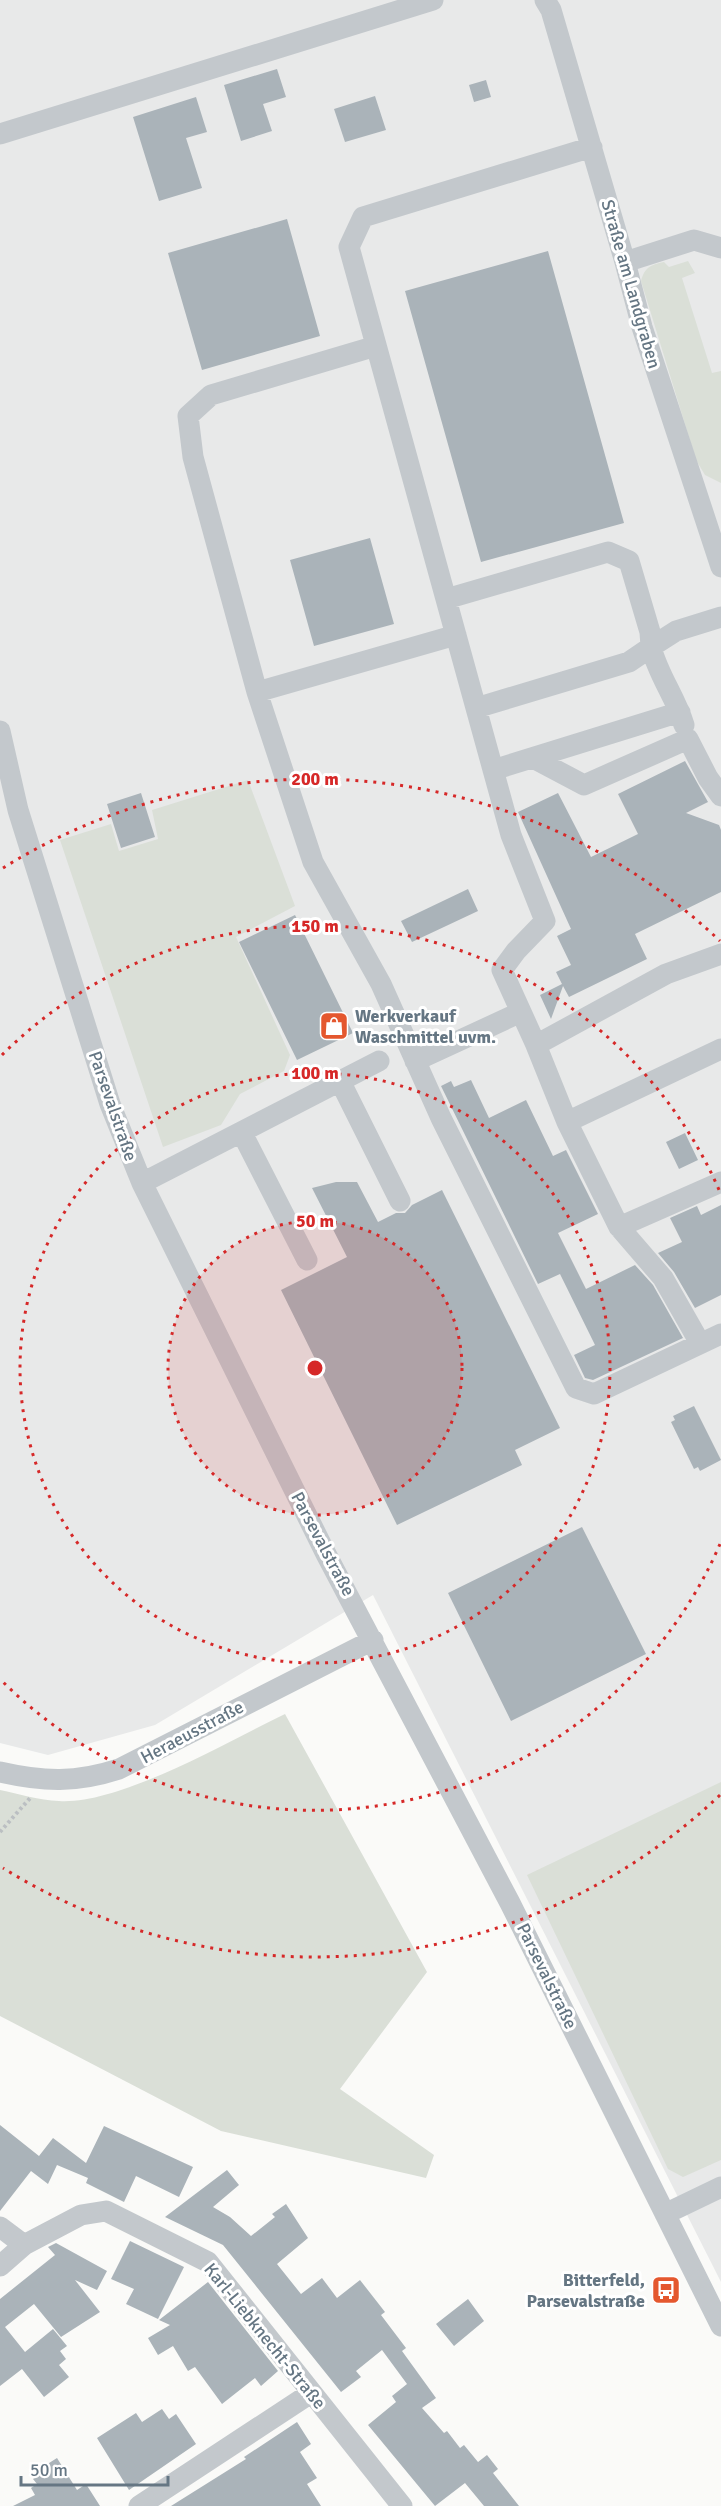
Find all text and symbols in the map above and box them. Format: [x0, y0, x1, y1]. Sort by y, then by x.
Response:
street label: Straße am Landgraben [596, 197, 666, 371]
text: 200 m [291, 768, 339, 790]
text: 150 m [291, 915, 339, 937]
place label: Werkverkauf Waschmittel uvm. [355, 1005, 496, 1048]
shop icon: Werkverkauf Waschmittel uvm. [318, 1010, 350, 1042]
street label: Parsevalstraße [84, 1048, 142, 1164]
text: 100 m [291, 1062, 339, 1084]
text: 50 m [296, 1210, 334, 1232]
centre of rings [305, 1358, 325, 1378]
street label: Parsevalstraße [286, 1488, 360, 1600]
street label: Heraeusstraße [137, 1696, 247, 1768]
street label: Parsevalstraße [512, 1920, 582, 2032]
street label: Karl-Liebknecht-Straße [199, 2259, 331, 2413]
place label: Bitterfeld, Parsevalstraße [527, 2269, 645, 2312]
bus stop icon: Bitterfeld, Parsevalstraße [650, 2274, 682, 2306]
scale bar [21, 2449, 168, 2487]
text: 50 m [30, 2459, 68, 2481]

